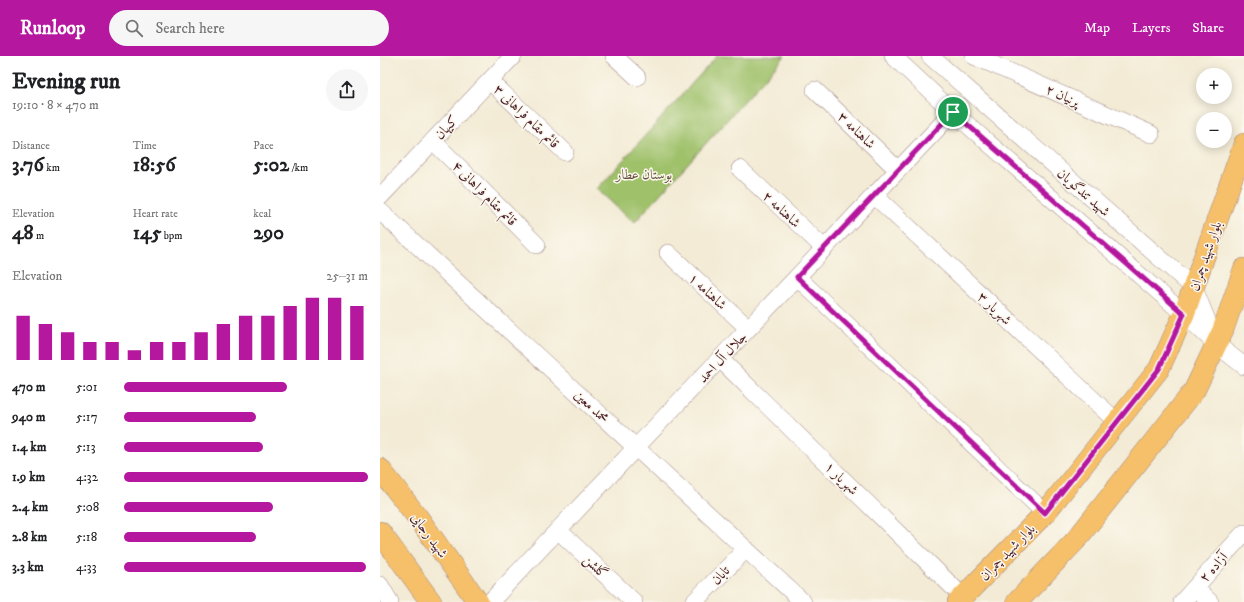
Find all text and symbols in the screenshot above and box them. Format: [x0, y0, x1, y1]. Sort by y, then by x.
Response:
search box [109, 10, 389, 46]
text: Runloop [20, 17, 85, 40]
icon: search [123, 17, 145, 39]
text: Search here [155, 19, 225, 38]
text: Map [1084, 19, 1110, 37]
text: Layers [1132, 19, 1170, 37]
text: Share [1192, 19, 1224, 37]
text: Evening run [12, 68, 120, 95]
map controls [1196, 68, 1232, 148]
button: + [1196, 68, 1232, 104]
button: share [326, 69, 368, 111]
street label: قائم مقام فراهانی ۳ [487, 81, 563, 155]
street label: پرنیان ۲ [1043, 81, 1084, 112]
pin [936, 95, 970, 129]
text: 19:10 · 8 × 470 m [12, 97, 99, 113]
icon: arrive [942, 101, 964, 123]
street label: شاهنامه ۳ [833, 108, 879, 153]
street label: کیهان [431, 112, 462, 144]
button: − [1196, 112, 1232, 148]
text: Distance [12, 139, 50, 153]
text: Time [133, 139, 157, 153]
text: Pace [253, 139, 274, 153]
text: 3.76 [12, 153, 44, 178]
text: 18:56 [133, 153, 176, 178]
text: 5:02 [253, 153, 289, 178]
street label: قائم مقام فراهانی ۴ [446, 157, 521, 232]
text: km [44, 161, 60, 175]
text: /km [289, 161, 308, 175]
street label: شهید تندگویان [1053, 165, 1114, 221]
park label: بوستان عطار [614, 166, 672, 184]
street label: شاهنامه ۲ [758, 187, 804, 232]
text: Elevation [12, 207, 55, 221]
text: Heart rate [133, 207, 178, 221]
text: kcal [253, 207, 271, 221]
street label: بلوار شهید چمران [1186, 219, 1226, 294]
text: 48 [12, 221, 34, 246]
text: 145 [133, 221, 161, 246]
text: 290 [253, 221, 284, 246]
text: m [34, 229, 44, 243]
text: bpm [161, 229, 183, 243]
text: Elevation [12, 268, 62, 284]
text: 25–31 m [326, 268, 368, 284]
street label: شاهنامه ۱ [684, 269, 730, 314]
street label: شهریار ۳ [973, 288, 1015, 329]
street label: جلال آل احمد [694, 328, 751, 387]
text: 470 m [12, 379, 45, 395]
text: 5:01 [76, 379, 98, 395]
street label: محمد معین [570, 386, 612, 427]
text: 940 m [12, 409, 46, 425]
text: 5:17 [76, 409, 97, 425]
text: 1.4 km [12, 439, 46, 455]
text: 5:13 [76, 439, 95, 455]
street label: شهریار ۱ [821, 458, 862, 499]
text: 1.9 km [12, 469, 45, 485]
text: 4:32 [76, 469, 98, 485]
text: 2.4 km [12, 499, 48, 515]
text: 5:08 [76, 499, 99, 515]
street label: شهید رجایی [407, 509, 452, 562]
street label: بلوار شهید چمران [976, 520, 1040, 585]
text: 2.8 km [12, 529, 47, 545]
text: 5:18 [76, 529, 97, 545]
street label: آزاده ۲ [1196, 547, 1233, 586]
street label: گلشن [579, 551, 611, 583]
text: 3.3 km [12, 559, 44, 575]
text: 4:33 [76, 559, 97, 575]
street label: تابان [707, 562, 734, 589]

